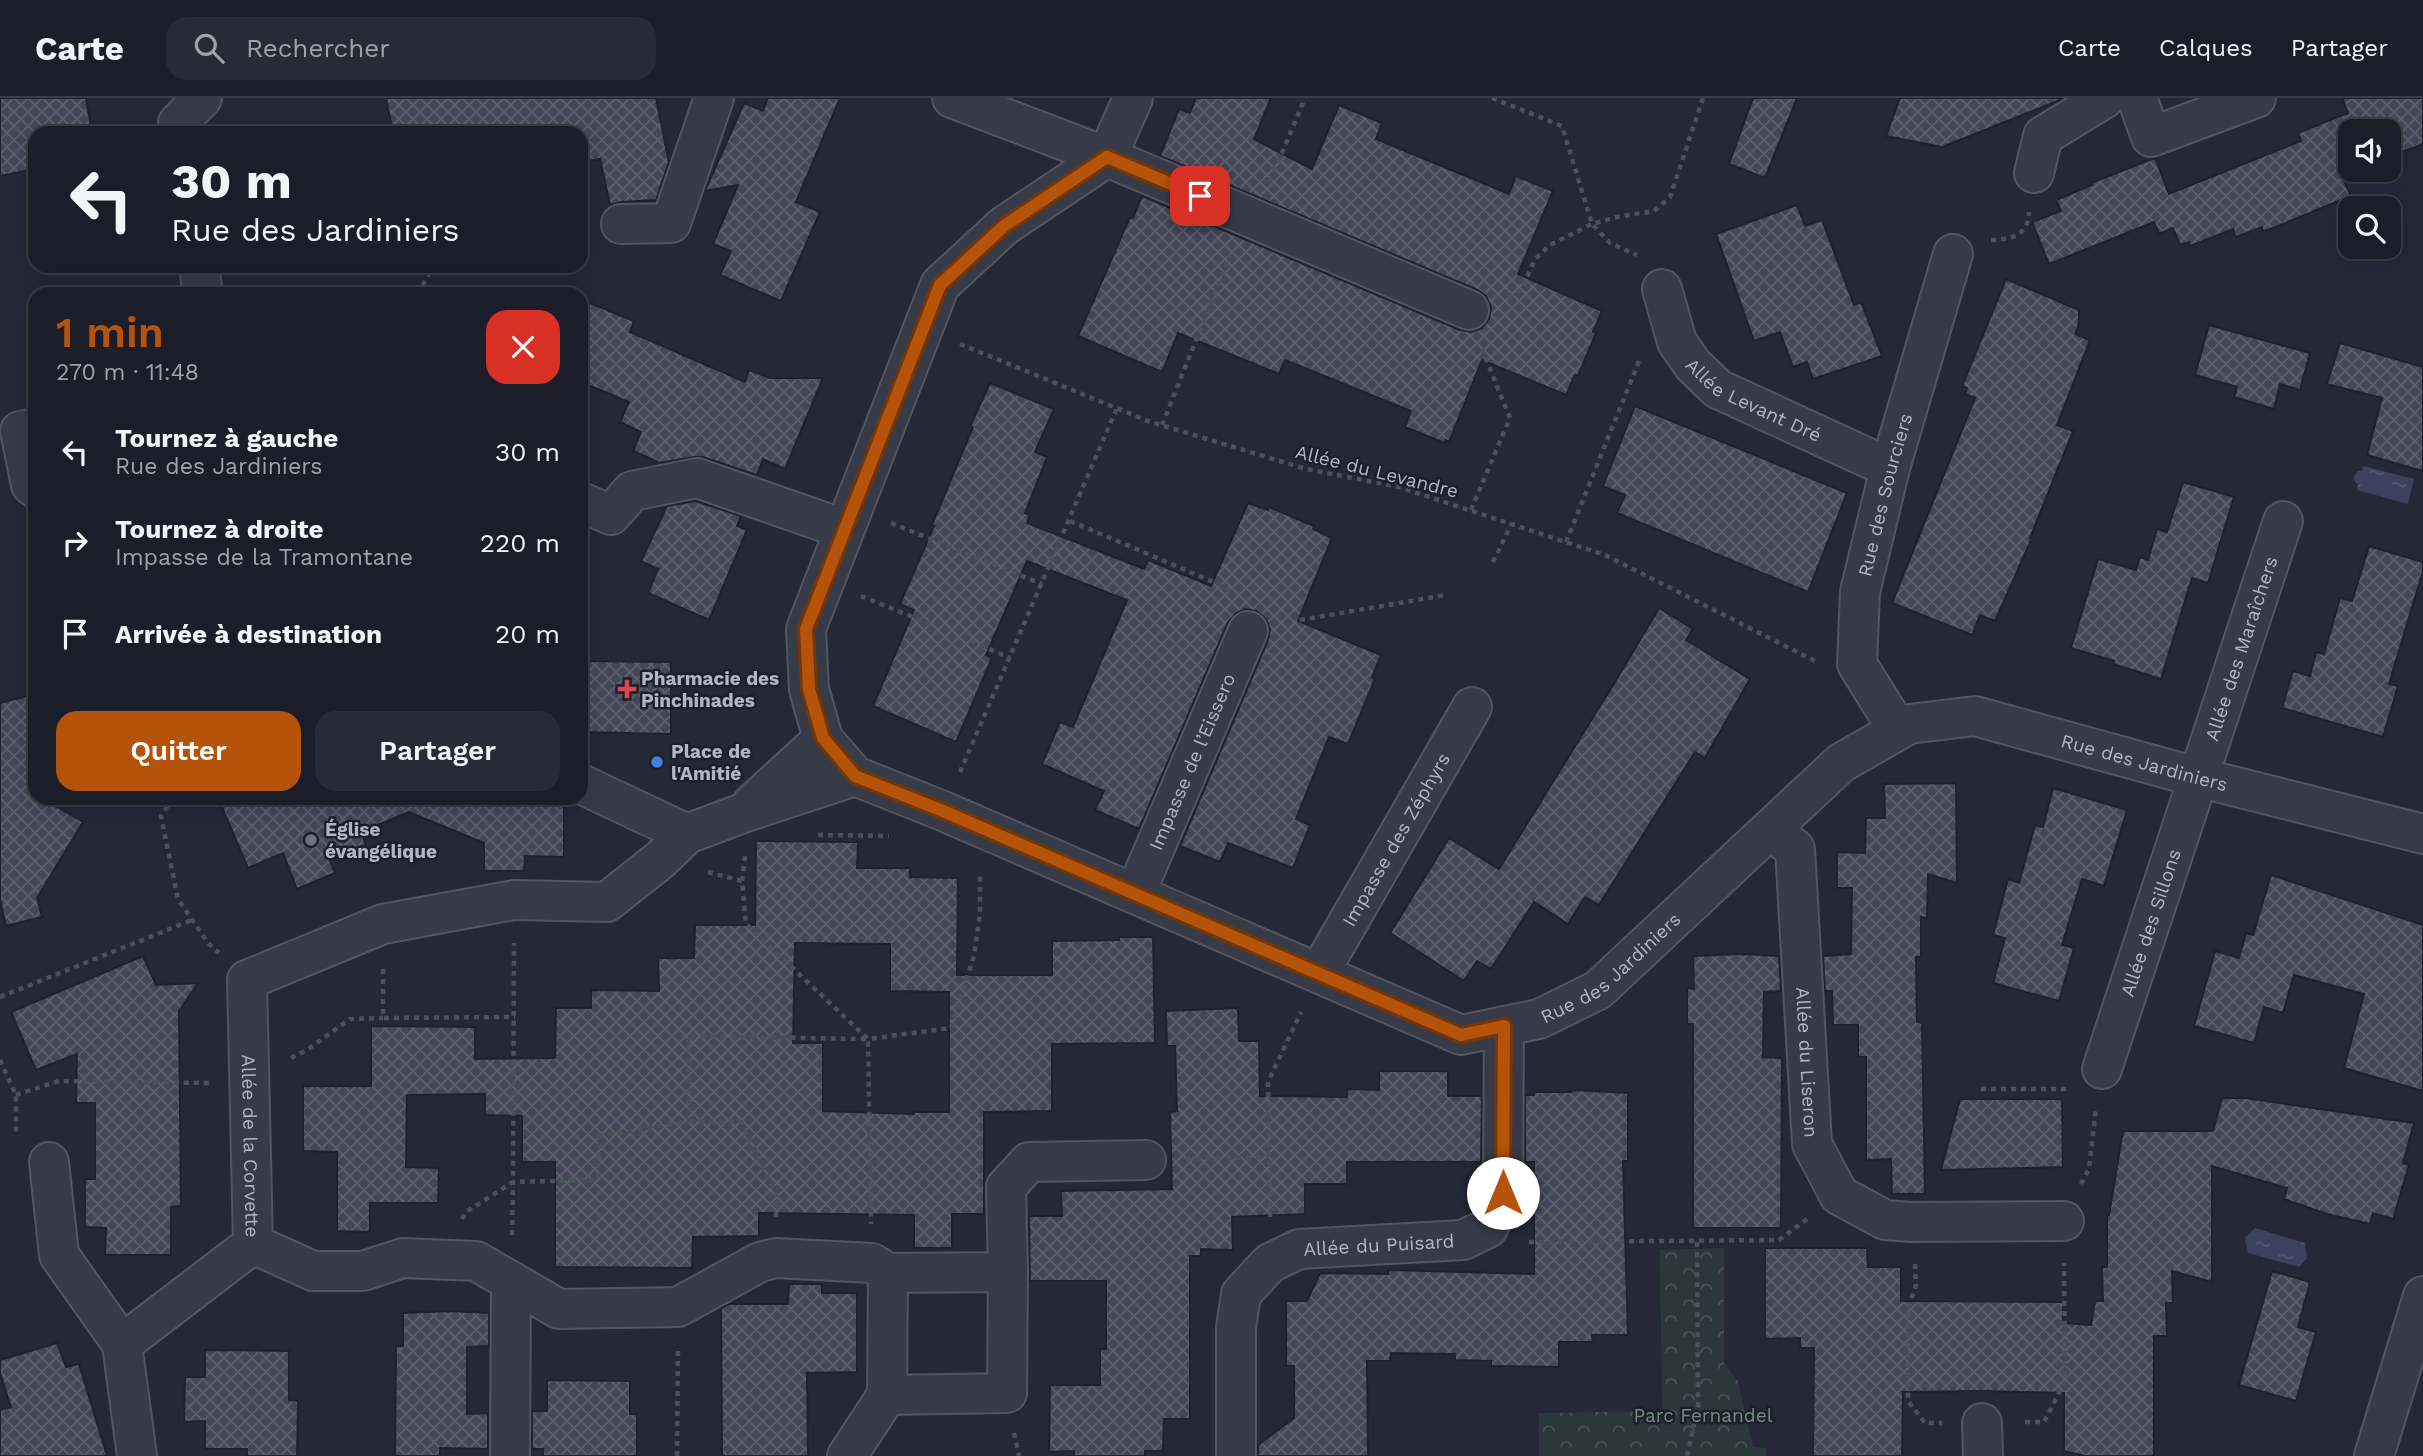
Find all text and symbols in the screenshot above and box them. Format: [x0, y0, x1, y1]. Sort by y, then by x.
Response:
search box [166, 17, 656, 80]
text: Carte [35, 29, 124, 68]
icon: search [190, 29, 228, 67]
text: Rechercher [246, 33, 390, 63]
text: Carte [2058, 34, 2121, 62]
text: Calques [2159, 34, 2253, 62]
text: Partager [2291, 34, 2388, 62]
map controls [2338, 119, 2401, 259]
button: sound [2338, 119, 2401, 182]
text: 30 m [171, 152, 292, 210]
icon: left [56, 154, 147, 245]
pin [1170, 166, 1230, 226]
icon: arrive [1181, 177, 1219, 215]
button: search [2338, 196, 2401, 259]
text: Rue des Jardiniers [171, 211, 459, 249]
text: 1 min [56, 308, 164, 357]
button: close [486, 310, 560, 384]
street label: Allée Levant Dré [1681, 353, 1825, 447]
text: 270 m · 11:48 [56, 359, 199, 386]
street label: Rue des Sourciers [1853, 411, 1917, 579]
text: Tournez à gauche [115, 423, 338, 453]
icon: left [56, 433, 94, 471]
text: 30 m [495, 437, 560, 467]
street label: Allée du Levandre [1293, 440, 1461, 503]
text: Rue des Jardiniers [115, 453, 322, 480]
text: Tournez à droite [115, 514, 324, 544]
icon: right [56, 524, 94, 562]
text: 220 m [480, 528, 560, 558]
text: Impasse de la Tramontane [115, 544, 413, 571]
street label: Allée des Maraîchers [2200, 553, 2283, 744]
icon: arrive [56, 615, 94, 653]
text: Arrivée à destination [115, 619, 382, 649]
text: 20 m [495, 619, 560, 649]
place label: Pharmacie des Pinchinades [641, 667, 779, 712]
street label: Impasse de l’Eissero [1144, 670, 1240, 854]
marker: Pharmacie des Pinchinades [619, 681, 635, 697]
button: Quitter [56, 711, 301, 791]
button: Partager [315, 711, 560, 791]
street label: Rue des Jardiniers [2059, 729, 2230, 796]
place label: Place de l'Amitié [671, 740, 751, 785]
street label: Impasse des Zéphyrs [1337, 749, 1455, 931]
marker: Place de l'Amitié [649, 754, 665, 770]
place label: Église évangélique [325, 818, 437, 863]
marker: Église évangélique [303, 832, 319, 848]
street label: Allée des Sillons [2116, 846, 2186, 1000]
street label: Rue des Jardiniers [1537, 908, 1686, 1028]
street label: Allée du Liseron [1791, 986, 1823, 1138]
street label: Allée de la Corvette [237, 1054, 264, 1238]
position arrow [1466, 1156, 1540, 1230]
street label: Allée du Puisard [1303, 1229, 1455, 1261]
park label: Parc Fernandel [1633, 1404, 1773, 1427]

